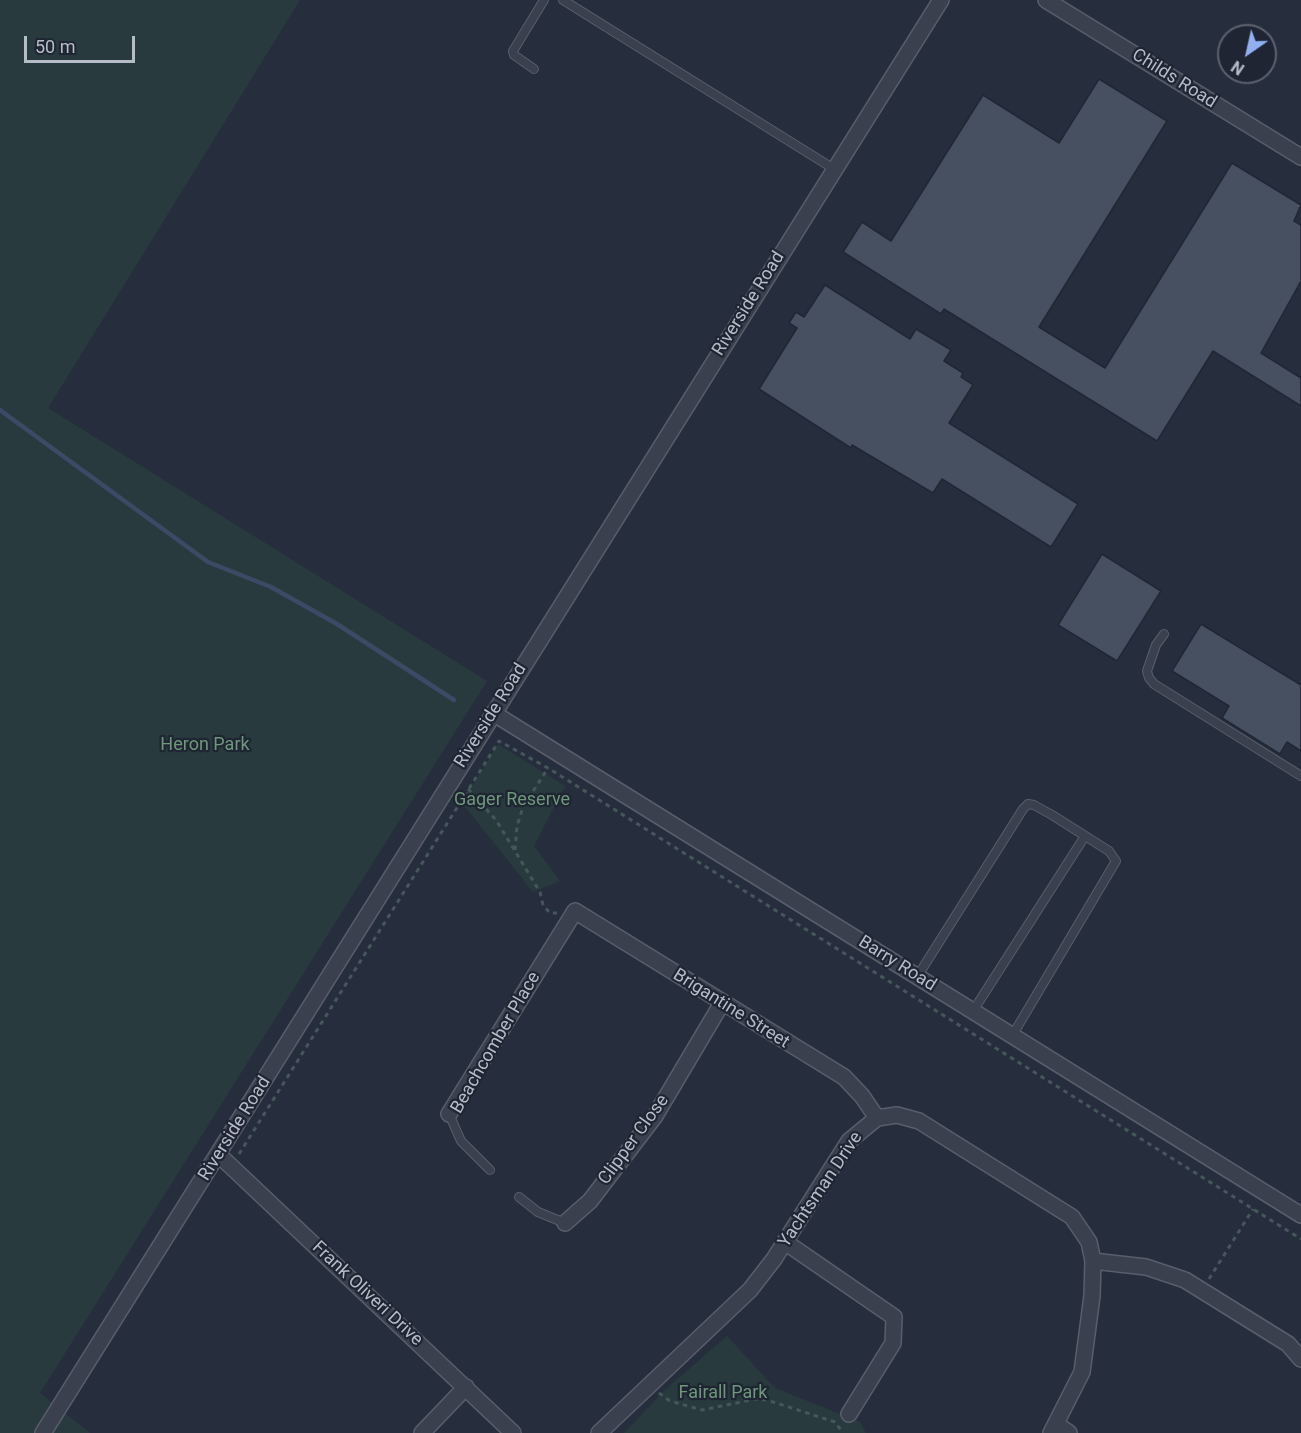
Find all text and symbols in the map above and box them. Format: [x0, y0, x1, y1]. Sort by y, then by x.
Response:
scale bar [27, 24, 138, 62]
north arrow [1217, 24, 1277, 84]
text: 50 m [35, 36, 75, 57]
street label: Childs Road [1128, 45, 1220, 113]
text: N [1228, 57, 1248, 79]
street label: Riverside Road [708, 248, 790, 360]
street label: Riverside Road [450, 660, 532, 772]
park label: Heron Park [160, 734, 250, 756]
park label: Gager Reserve [454, 789, 570, 811]
street label: Barry Road [854, 932, 940, 996]
street label: Brigantine Street [669, 965, 793, 1053]
street label: Beachcomber Place [447, 968, 545, 1118]
street label: Riverside Road [194, 1073, 276, 1185]
street label: Clipper Close [594, 1091, 674, 1189]
street label: Yachtsman Drive [774, 1128, 868, 1252]
street label: Frank Oliveri Drive [307, 1237, 427, 1351]
park label: Fairall Park [679, 1382, 767, 1404]

